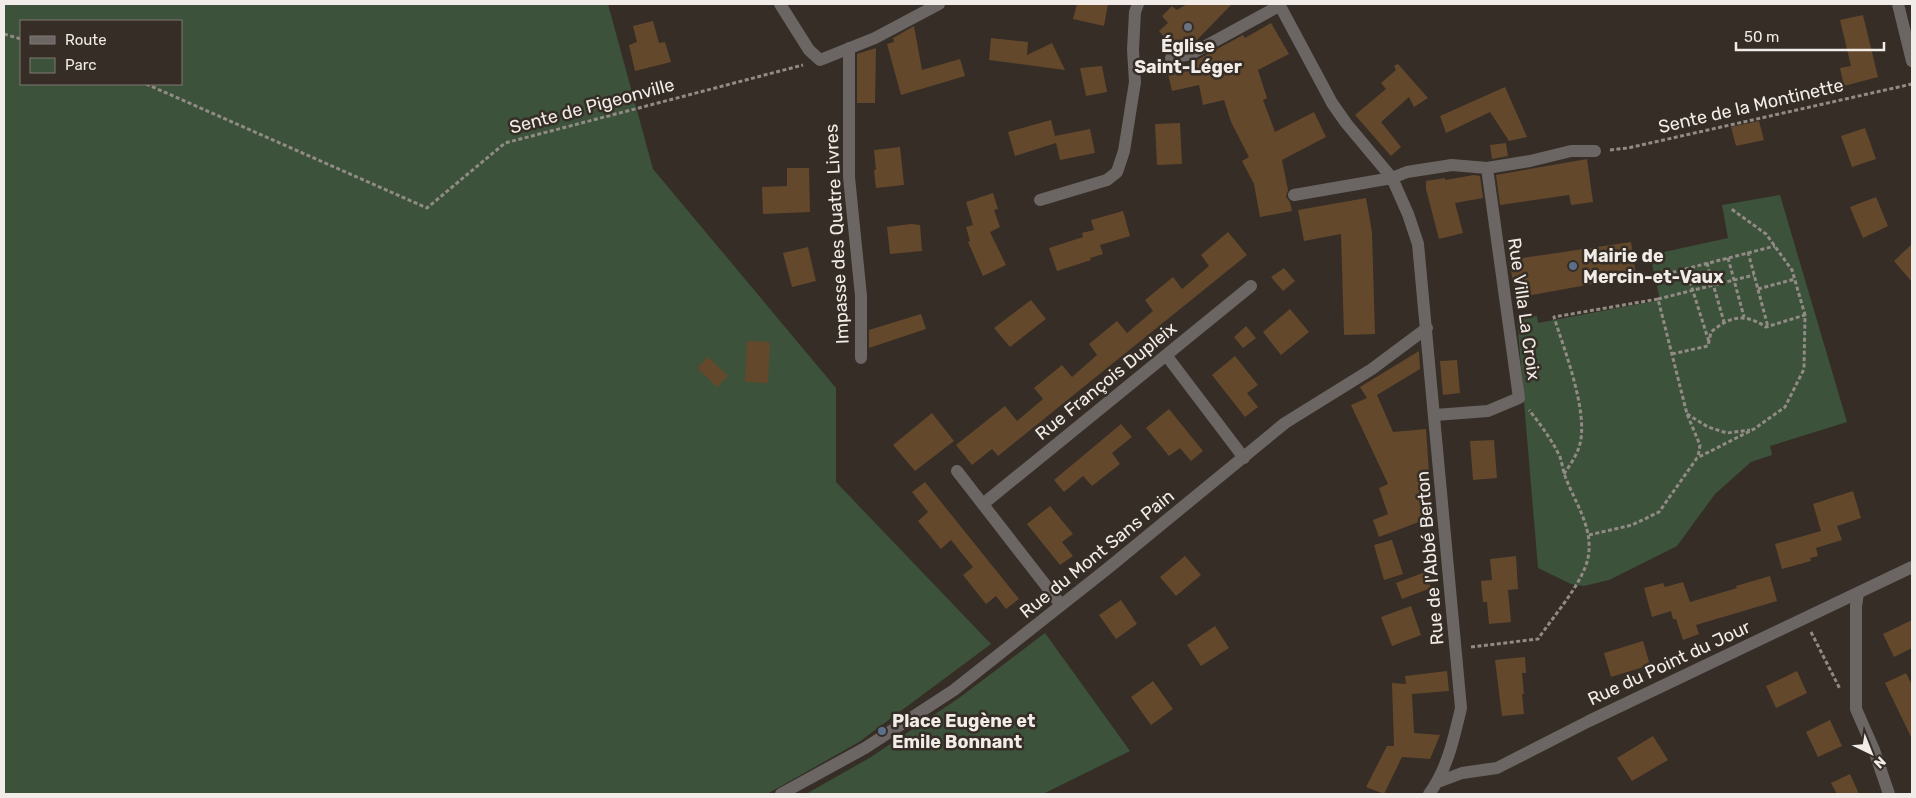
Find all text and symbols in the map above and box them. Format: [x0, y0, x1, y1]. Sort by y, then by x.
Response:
legend [20, 20, 182, 85]
scale bar [1736, 20, 1884, 52]
marker: Église Saint-Léger [1182, 21, 1194, 33]
text: 50 m [1744, 28, 1779, 46]
text: Route [65, 31, 107, 49]
place label: Église Saint-Léger [1134, 35, 1242, 78]
text: Parc [65, 56, 97, 74]
street label: Sente de Pigeonville [507, 73, 677, 139]
street label: Sente de la Montinette [1656, 74, 1846, 138]
street label: Impasse des Quatre Livres [820, 123, 854, 345]
street label: Rue Villa La Croix [1503, 236, 1545, 382]
place label: Mairie de Mercin-et-Vaux [1583, 245, 1724, 288]
marker: Mairie de Mercin-et-Vaux [1567, 260, 1579, 272]
street label: Rue François Dupleix [1031, 317, 1181, 445]
street label: Rue de l'Abbé Berton [1411, 470, 1449, 646]
street label: Rue du Mont Sans Pain [1015, 485, 1179, 623]
street label: Rue du Point du Jour [1584, 616, 1754, 710]
place label: Place Eugène et Emile Bonnant [892, 710, 1035, 753]
marker: Place Eugène et Emile Bonnant [876, 725, 888, 737]
north arrow [1846, 728, 1896, 778]
text: N [1870, 752, 1889, 772]

